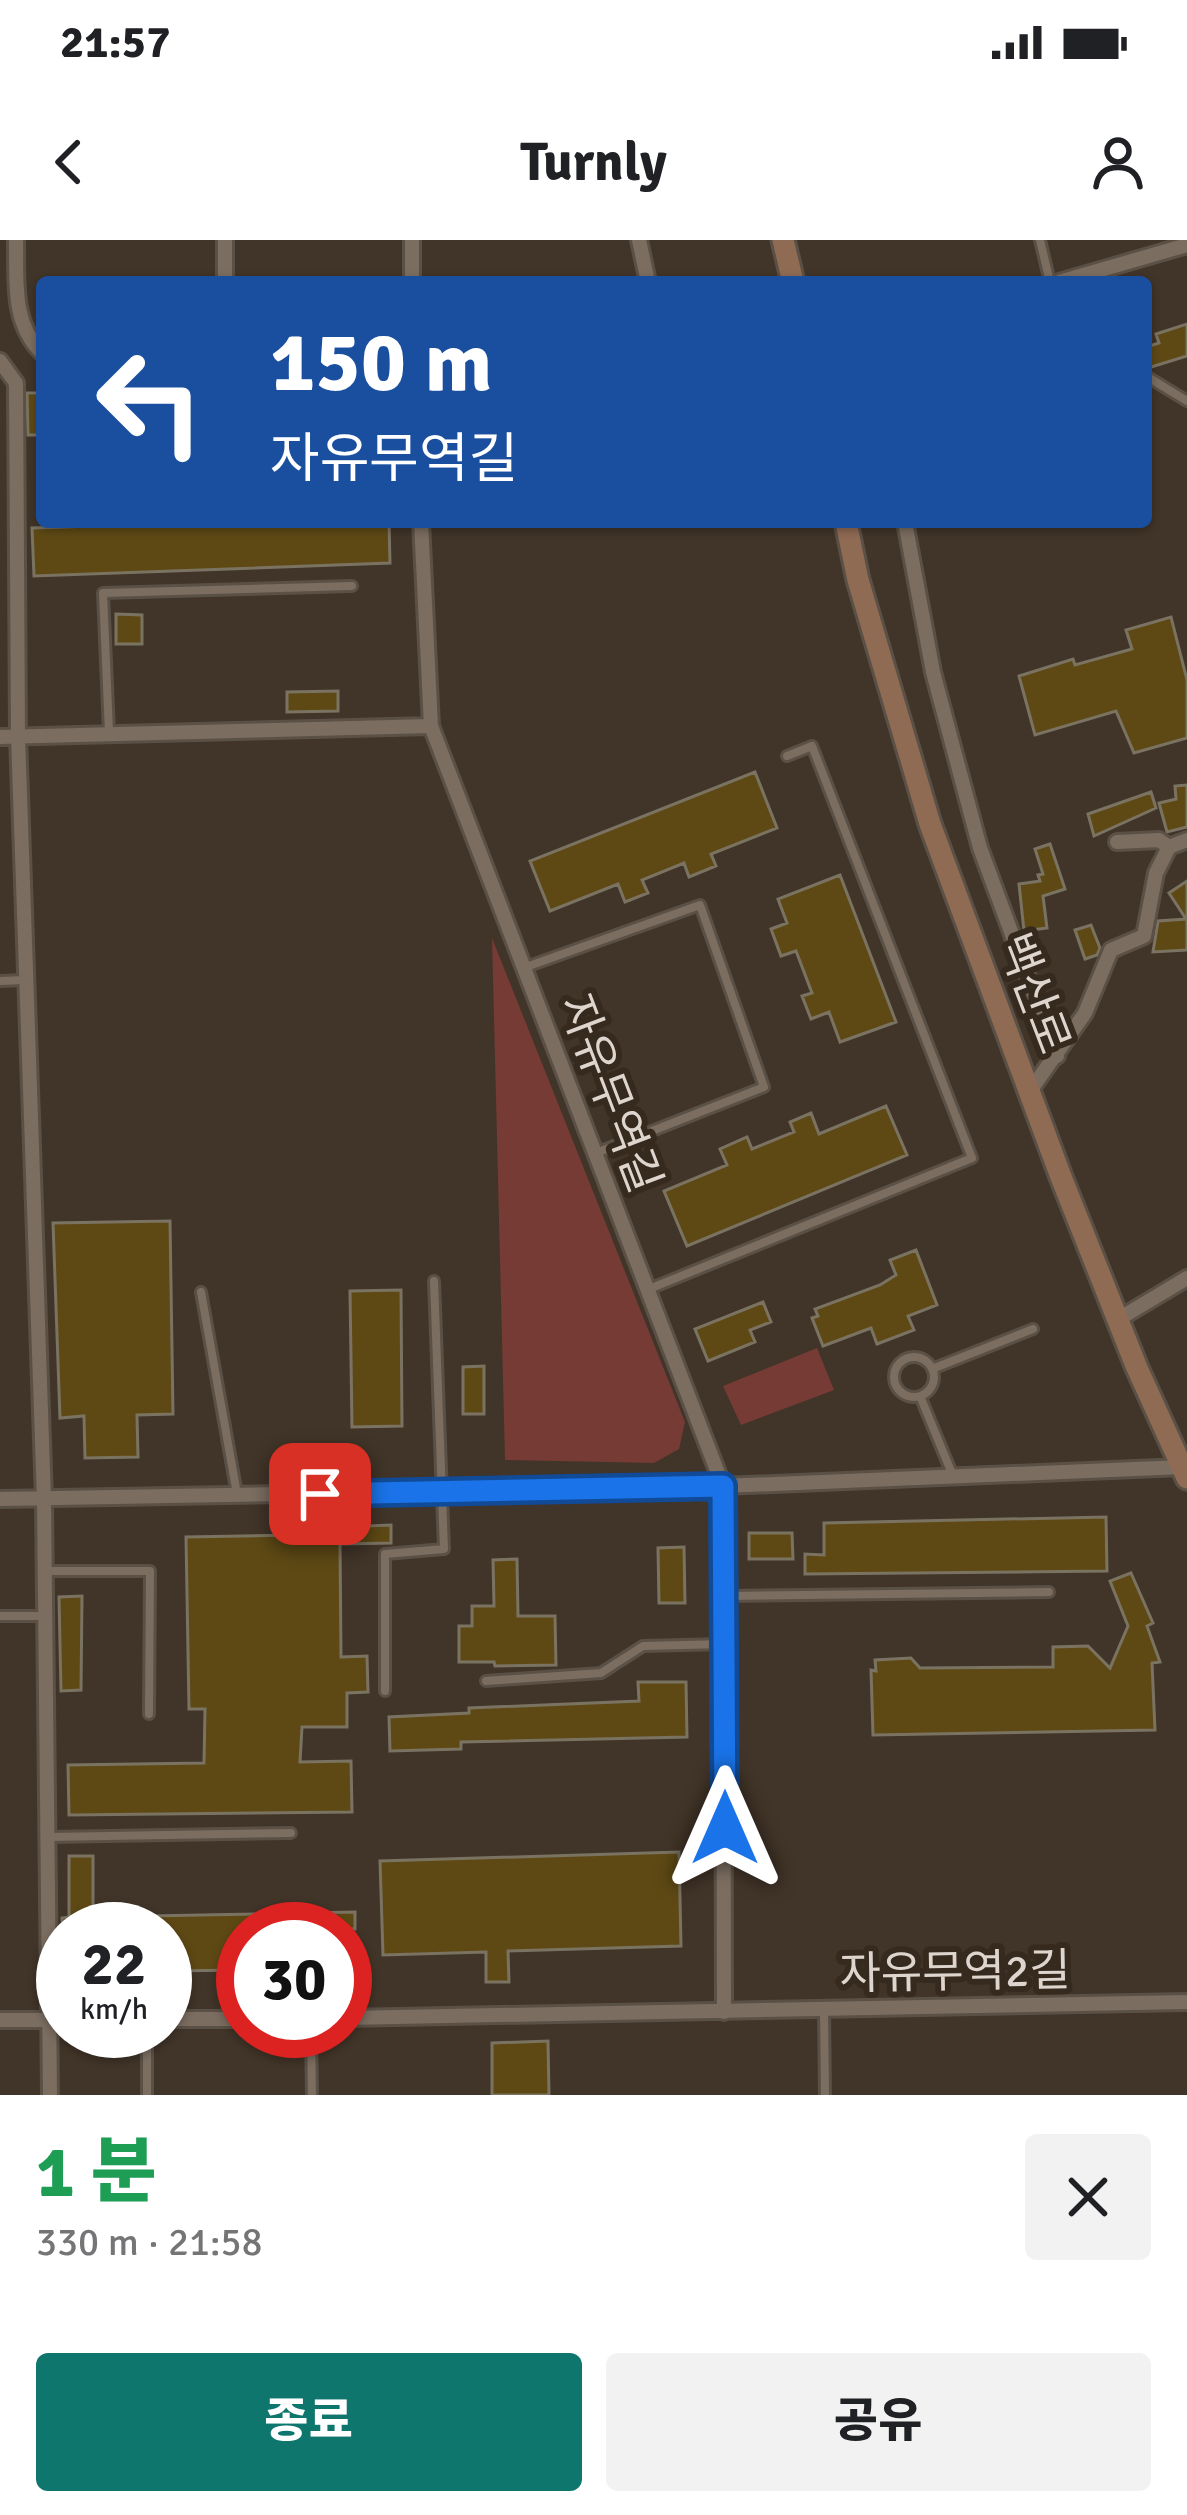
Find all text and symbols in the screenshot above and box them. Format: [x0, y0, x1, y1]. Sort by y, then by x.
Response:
text: 21:57 [60, 15, 170, 70]
icon: back [36, 129, 102, 195]
text: Turnly [520, 129, 667, 196]
icon: person [1085, 129, 1151, 195]
text: 150 m [270, 311, 492, 415]
icon: left [72, 324, 228, 480]
text: 자유무역길 [270, 426, 518, 493]
street label: 백산로 [986, 926, 1082, 1061]
street label: 자유무역길 [547, 987, 672, 1200]
pin [269, 1443, 371, 1545]
icon: arrive [287, 1461, 353, 1527]
position arrow [662, 1765, 788, 1891]
speed limit sign: 30 [216, 1902, 372, 2058]
text: 22 [82, 1928, 146, 2002]
street label: 자유무역2길 [839, 1943, 1071, 2002]
text: km/h [80, 1991, 148, 2028]
text: 1 분 [36, 2128, 157, 2217]
button: close [1025, 2134, 1151, 2260]
text: 330 m · 21:58 [36, 2218, 263, 2266]
button: 종료 [36, 2353, 582, 2491]
button: 공유 [606, 2353, 1151, 2491]

